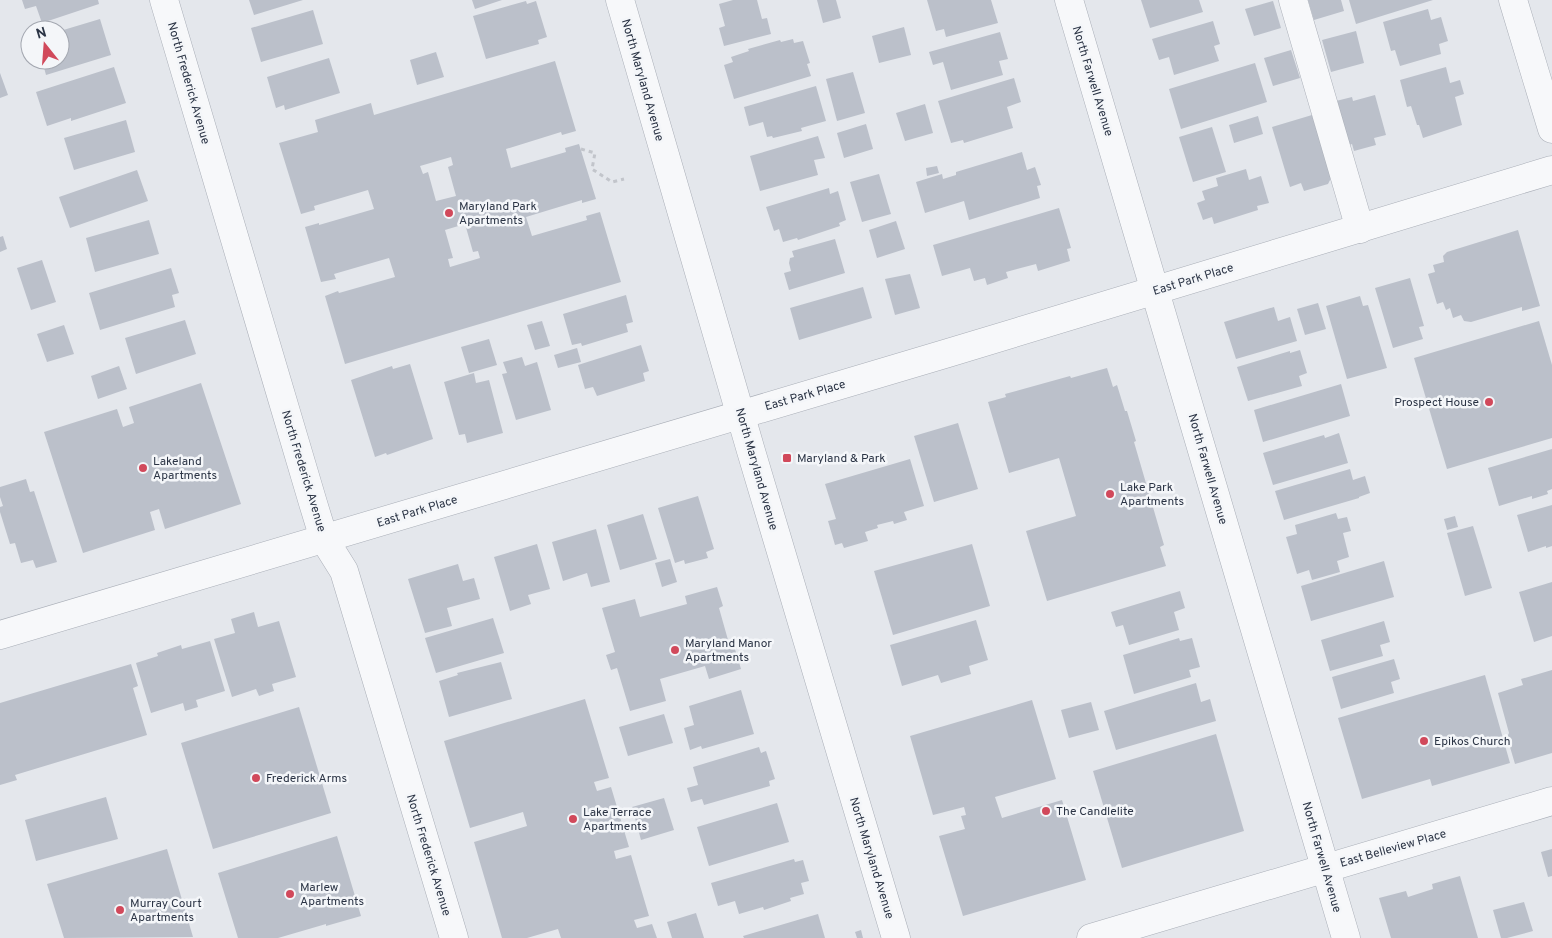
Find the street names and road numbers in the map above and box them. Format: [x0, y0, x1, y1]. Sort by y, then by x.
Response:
street label: North Maryland Avenue [617, 17, 667, 143]
street label: North Frederick Avenue [163, 20, 213, 146]
street label: North Farwell Avenue [1068, 24, 1116, 138]
street label: East Park Place [1151, 260, 1236, 300]
street label: East Park Place [763, 377, 848, 415]
street label: North Maryland Avenue [731, 406, 781, 532]
street label: North Frederick Avenue [277, 408, 329, 534]
street label: North Farwell Avenue [1184, 412, 1231, 527]
street label: East Park Place [375, 492, 460, 532]
street label: North Frederick Avenue [402, 792, 454, 918]
street label: North Maryland Avenue [845, 795, 897, 921]
street label: North Farwell Avenue [1298, 800, 1345, 915]
street label: East Belleview Place [1338, 826, 1448, 872]

